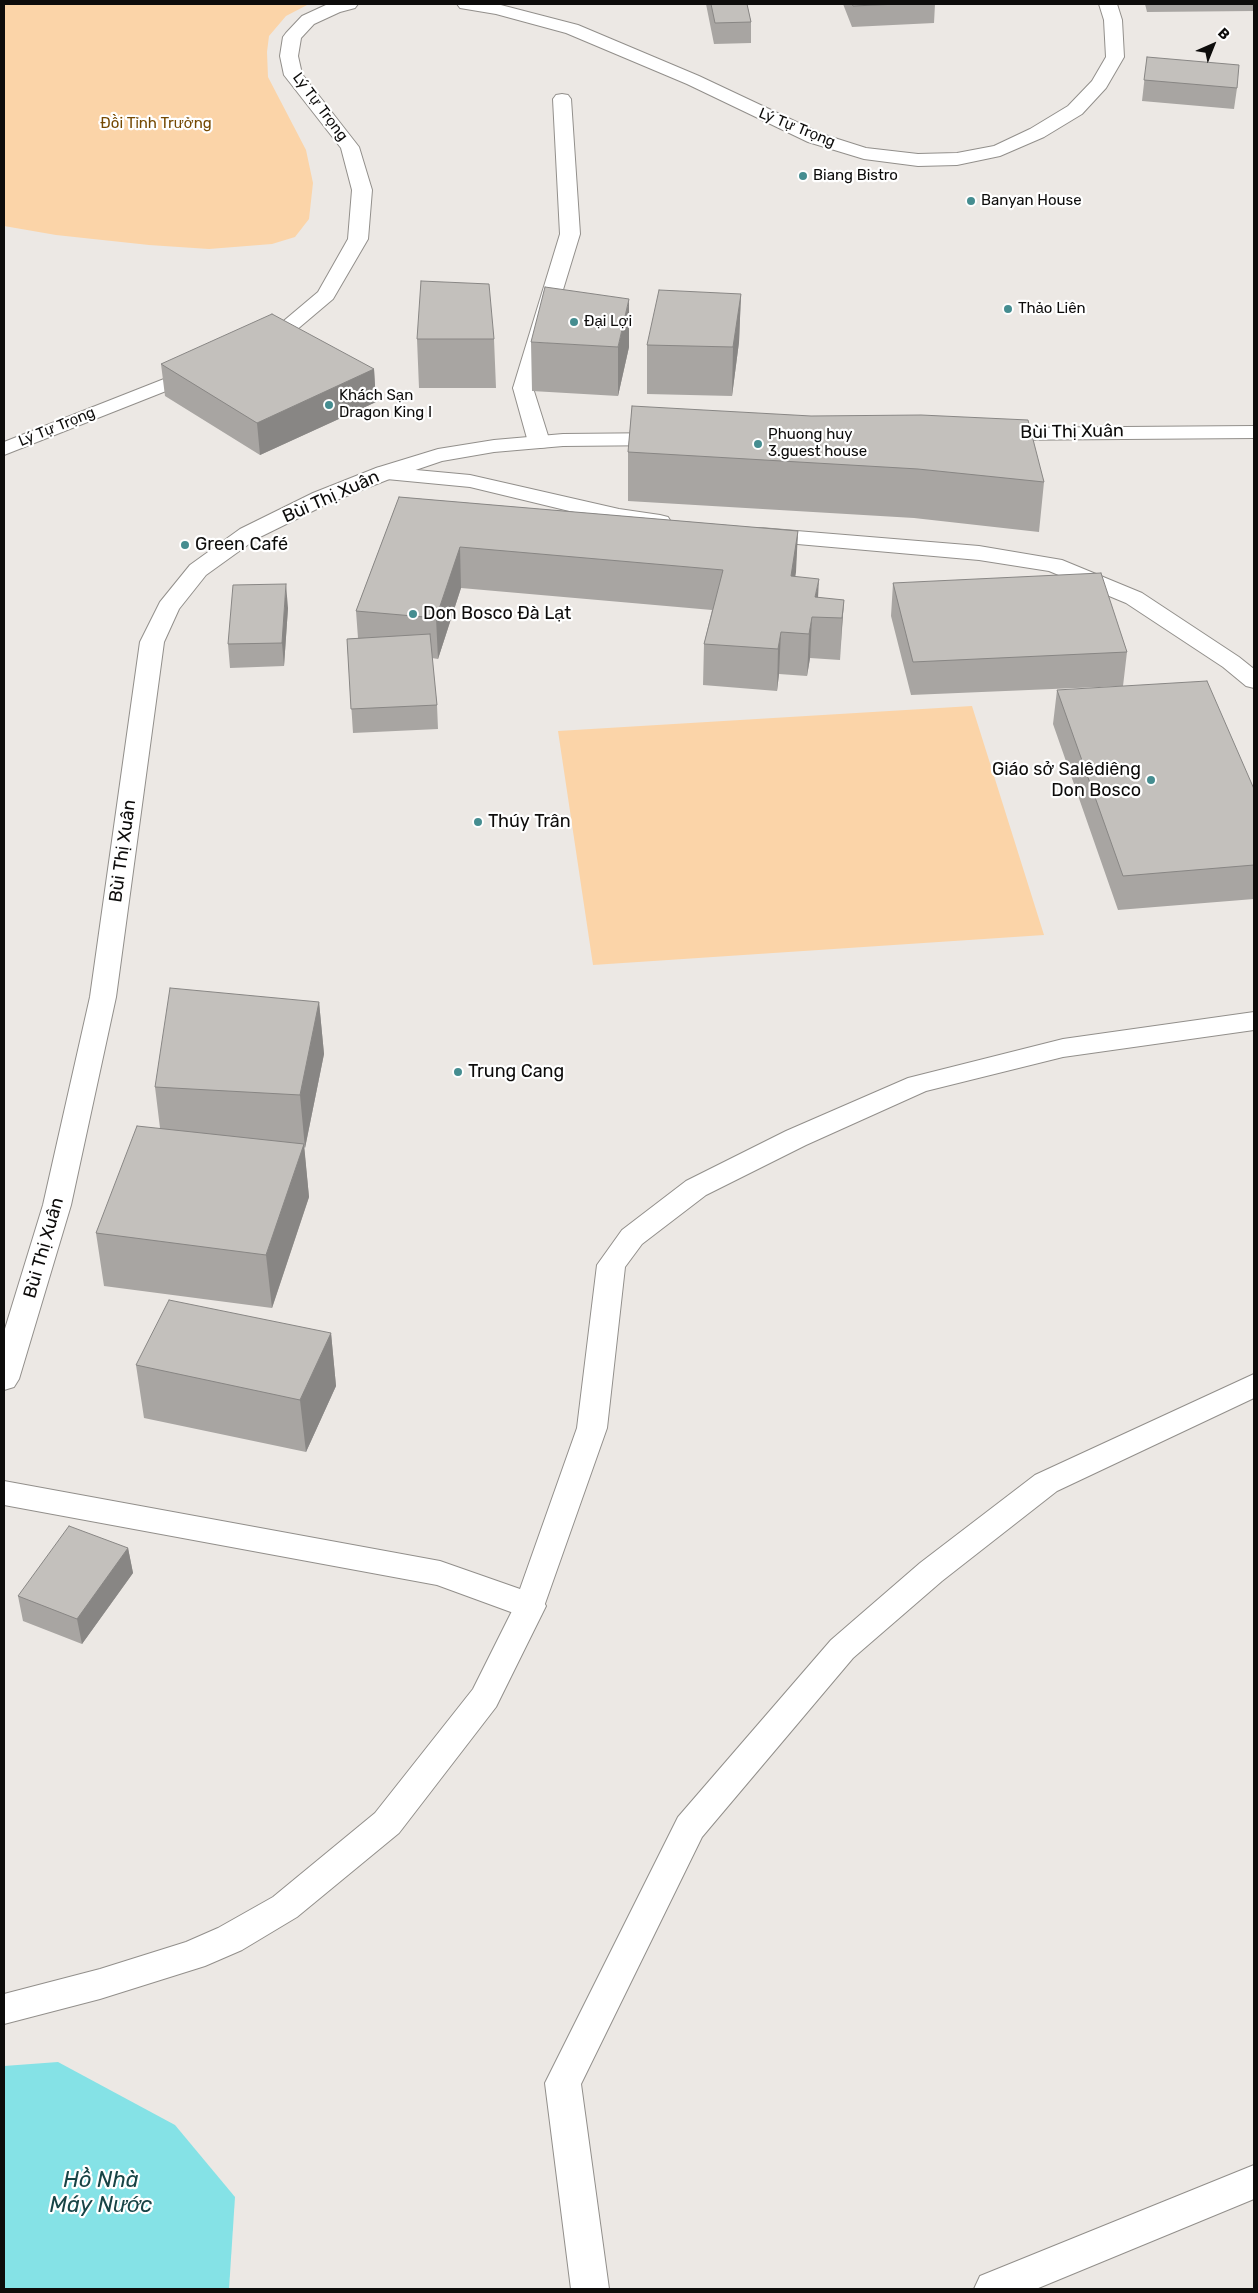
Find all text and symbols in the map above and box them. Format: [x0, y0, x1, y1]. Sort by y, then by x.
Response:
north arrow [1188, 20, 1238, 70]
text: B [1214, 24, 1233, 43]
street label: Lý Tự Trọng [288, 69, 352, 145]
street label: Lý Tự Trọng [756, 105, 838, 151]
park label: Đồi Tỉnh Trưởng [100, 115, 212, 133]
place label: Biang Bistro [813, 167, 898, 185]
marker: Biang Bistro [797, 170, 809, 182]
place label: Banyan House [981, 192, 1082, 210]
marker: Banyan House [965, 195, 977, 207]
place label: Thảo Liên [1018, 300, 1086, 318]
marker: Thảo Liên [1002, 303, 1014, 315]
place label: Đại Lợi [584, 313, 632, 331]
marker: Đại Lợi [568, 316, 580, 328]
place label: Khách Sạn Dragon King I [339, 387, 432, 422]
marker: Khách Sạn Dragon King I [323, 399, 335, 411]
street label: Lý Tự Trọng [16, 404, 98, 450]
street label: Bùi Thị Xuân [1020, 420, 1124, 444]
place label: Phuong huy 3.guest house [768, 426, 867, 461]
marker: Phuong huy 3.guest house [752, 438, 764, 450]
street label: Bùi Thị Xuân [279, 466, 383, 528]
place label: Green Café [195, 534, 288, 556]
marker: Green Café [179, 539, 191, 551]
place label: Don Bosco Đà Lạt [423, 603, 571, 625]
marker: Don Bosco Đà Lạt [407, 608, 419, 620]
place label: Giáo sở Salêdiêng Don Bosco [992, 759, 1141, 802]
marker: Giáo sở Salêdiêng Don Bosco [1145, 774, 1157, 786]
street label: Bùi Thị Xuân [105, 798, 141, 904]
place label: Thúy Trân [488, 811, 571, 833]
marker: Thúy Trân [472, 816, 484, 828]
place label: Trung Cang [468, 1061, 564, 1083]
marker: Trung Cang [452, 1066, 464, 1078]
street label: Bùi Thị Xuân [19, 1195, 69, 1301]
water label: Hồ Nhà Máy Nước [50, 2168, 152, 2220]

